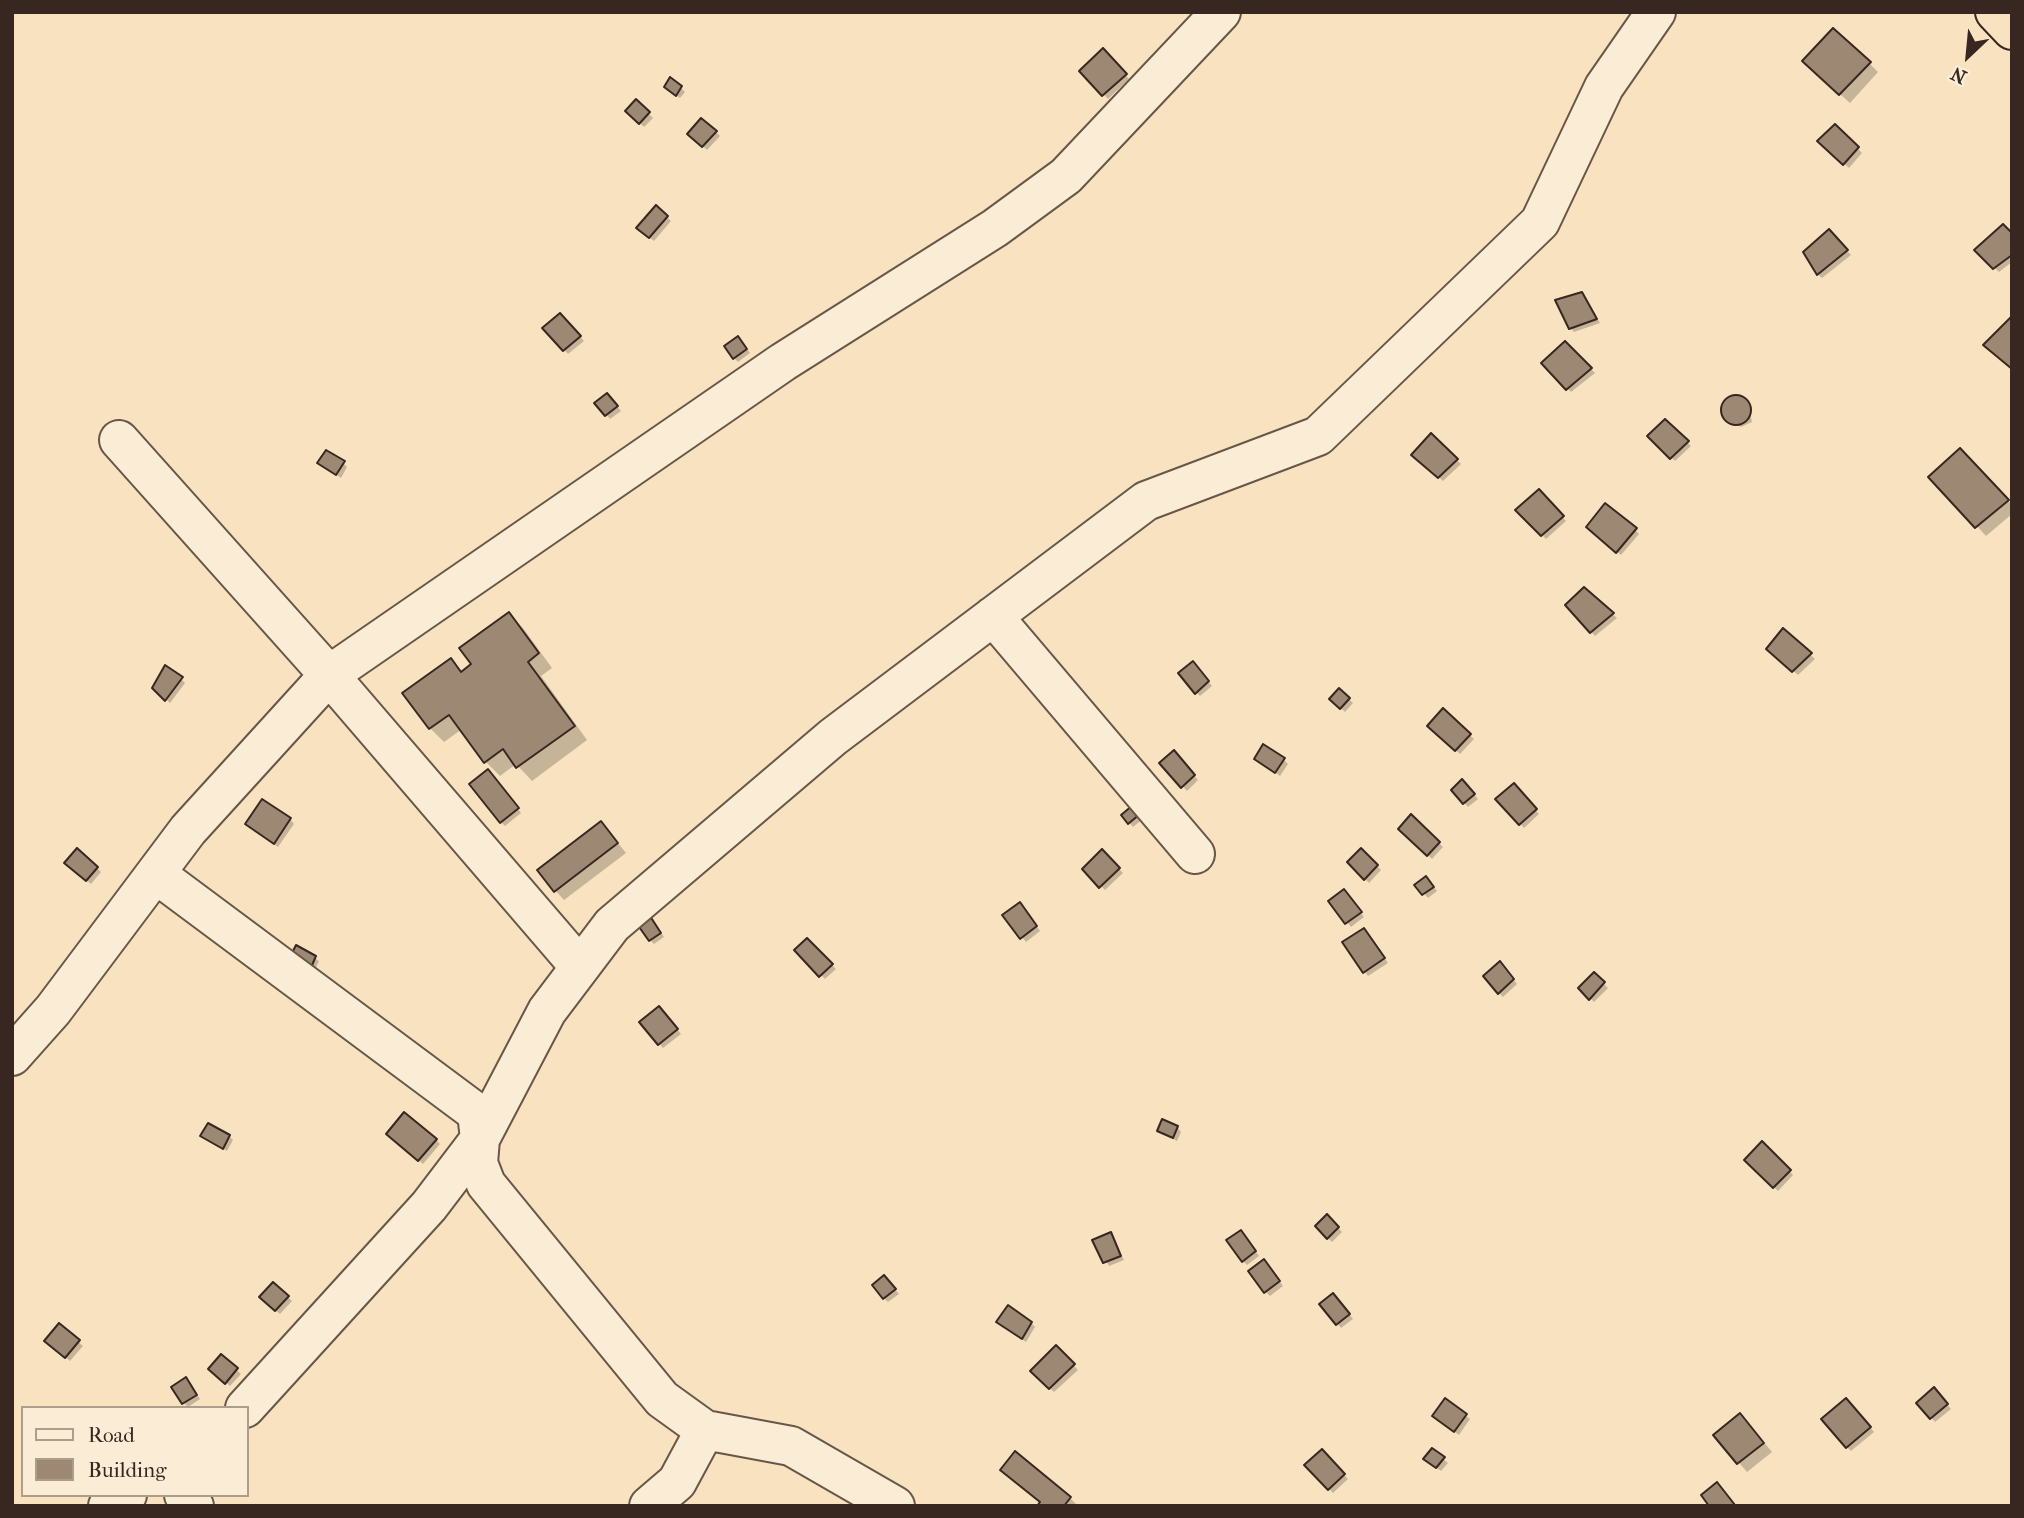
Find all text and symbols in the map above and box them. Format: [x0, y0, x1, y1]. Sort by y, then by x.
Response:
north arrow [1933, 21, 2003, 91]
text: N [1947, 62, 1970, 88]
legend [21, 1406, 248, 1497]
text: Road [88, 1423, 135, 1447]
text: Building [88, 1458, 166, 1482]

